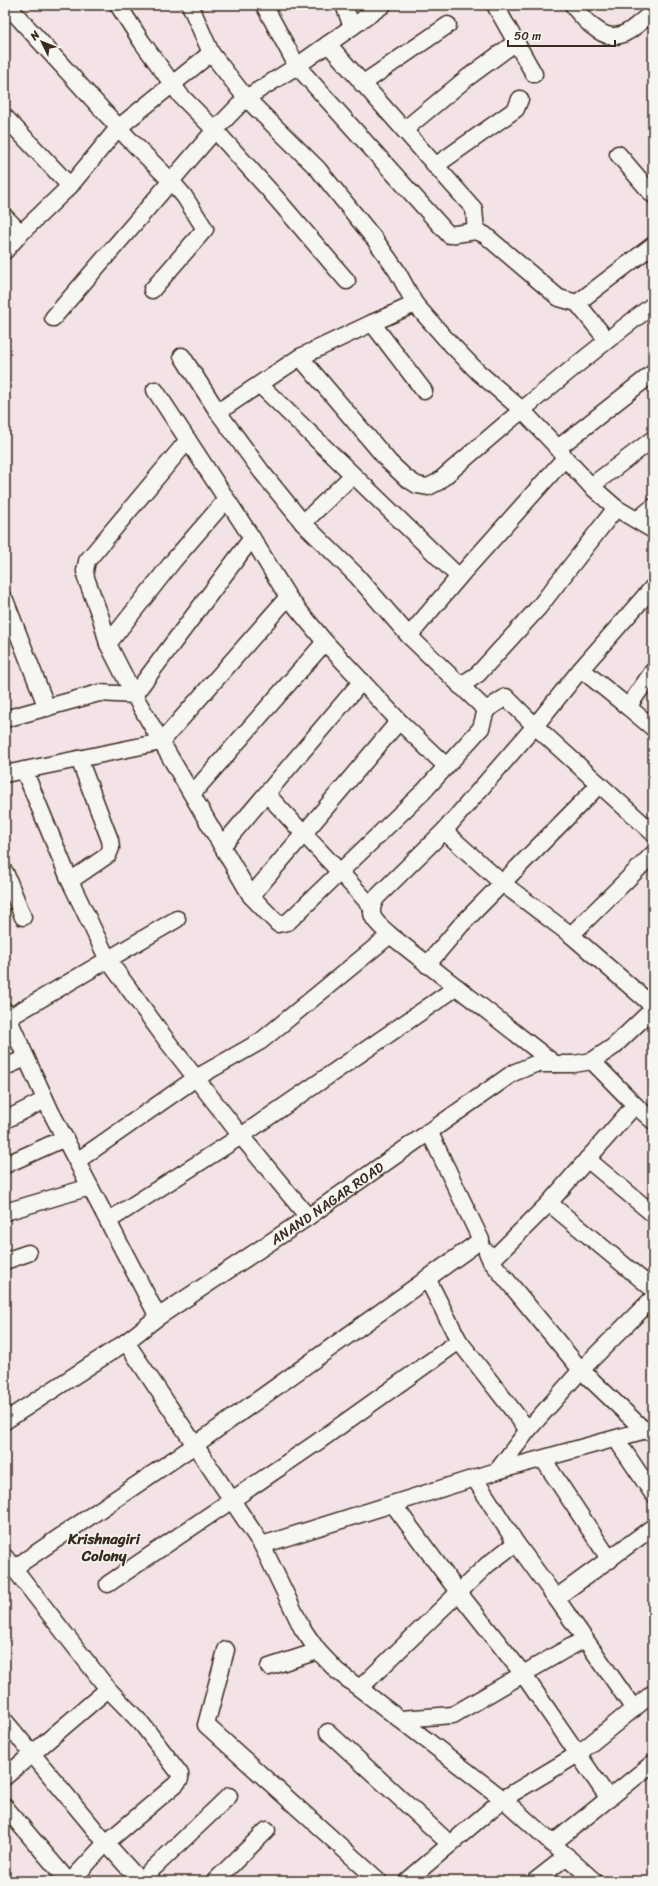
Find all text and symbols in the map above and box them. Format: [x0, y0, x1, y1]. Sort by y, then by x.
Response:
north arrow [22, 22, 62, 62]
scale bar [508, 22, 615, 48]
text: 50 m [514, 25, 541, 47]
text: N [25, 26, 45, 46]
street label: ANAND NAGAR ROAD [265, 1155, 390, 1252]
district label: Krishnagiri Colony [67, 1526, 141, 1569]

